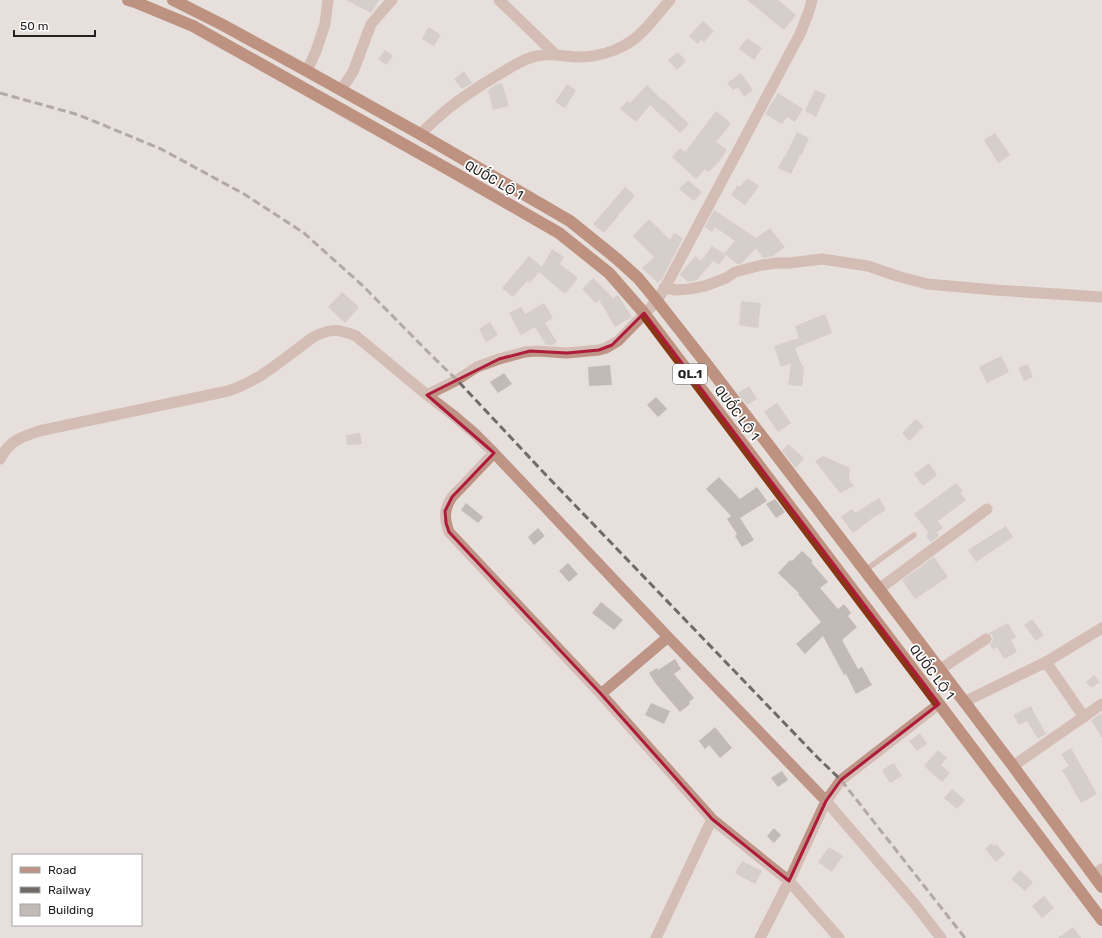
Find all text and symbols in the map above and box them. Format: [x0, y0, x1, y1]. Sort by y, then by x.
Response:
scale bar [14, 12, 95, 38]
text: 50 m [20, 19, 48, 33]
street label: QUỐC LỘ 1 [462, 155, 527, 203]
road number: QL.1 [673, 364, 707, 384]
street label: QUỐC LỘ 1 [712, 381, 764, 443]
street label: QUỐC LỘ 1 [907, 640, 959, 702]
legend [12, 854, 142, 926]
text: Road [48, 863, 76, 877]
text: Railway [48, 883, 91, 897]
text: Building [48, 903, 94, 917]

